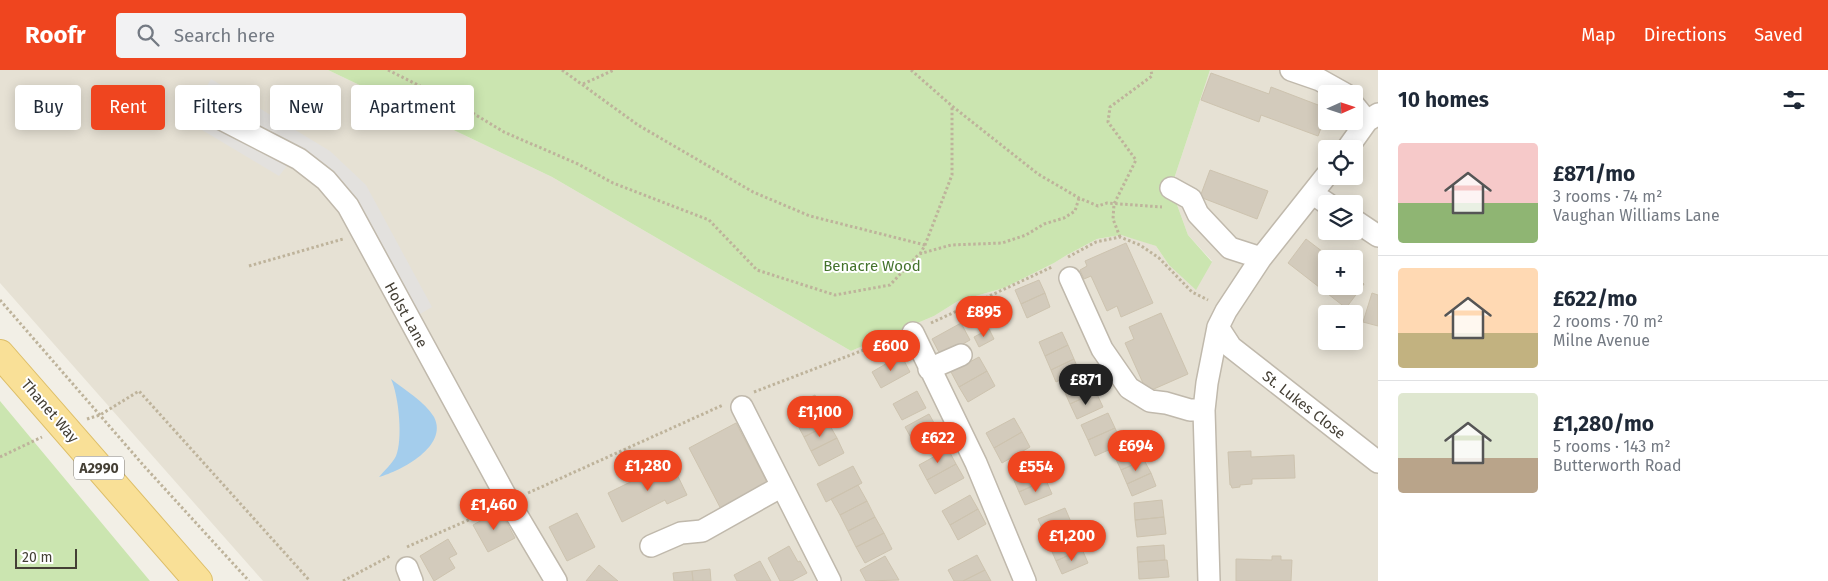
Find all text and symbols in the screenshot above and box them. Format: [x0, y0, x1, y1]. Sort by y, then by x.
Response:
search box [116, 13, 466, 58]
text: Roofr [25, 21, 86, 49]
icon: search [134, 21, 162, 49]
text: Search here [174, 24, 275, 47]
text: Map [1581, 24, 1616, 46]
text: Directions [1644, 24, 1726, 46]
text: Saved [1754, 24, 1803, 46]
chip: Buy [15, 85, 81, 130]
chip: Rent [91, 85, 165, 130]
chip: Filters [175, 85, 260, 130]
chip: New [270, 85, 341, 130]
chip: Apartment [351, 85, 474, 130]
north arrow [1318, 85, 1362, 130]
map controls [1318, 85, 1363, 350]
icon: filters [1780, 86, 1808, 114]
text: 10 homes [1398, 87, 1489, 113]
button: locate [1318, 140, 1363, 185]
text: £871/mo [1553, 161, 1635, 187]
icon: home [1438, 163, 1498, 223]
text: 3 rooms · 74 m² [1553, 187, 1662, 206]
button: layers [1318, 195, 1363, 240]
text: Vaughan Williams Lane [1553, 206, 1720, 225]
button: + [1318, 250, 1363, 295]
park label: Benacre Wood [823, 257, 921, 275]
street label: Holst Lane [381, 279, 431, 351]
text: £622/mo [1553, 286, 1637, 312]
icon: home [1438, 288, 1498, 348]
pin: £895 [954, 296, 1014, 338]
text: £895 [967, 302, 1001, 321]
button: − [1318, 305, 1363, 350]
text: 2 rooms · 70 m² [1553, 312, 1663, 331]
pin: £600 [861, 330, 921, 372]
text: Milne Avenue [1553, 331, 1650, 350]
text: £600 [873, 336, 909, 355]
pin: £871 [1056, 364, 1116, 406]
street label: St. Lukes Close [1259, 367, 1349, 443]
text: £871 [1070, 370, 1102, 389]
street label: Thanet Way [18, 376, 83, 447]
pin: £1,100 [779, 396, 861, 438]
text: £1,100 [798, 402, 842, 421]
text: £1,280/mo [1553, 411, 1654, 437]
icon: home [1438, 413, 1498, 473]
pin: £622 [908, 422, 968, 464]
text: £622 [921, 428, 955, 447]
pin: £694 [1106, 430, 1166, 472]
text: £694 [1119, 436, 1153, 455]
text: 5 rooms · 143 m² [1553, 437, 1671, 456]
pin: £1,280 [607, 450, 689, 492]
pin: £554 [1006, 450, 1066, 493]
road number: A2990 [74, 456, 124, 479]
text: £1,280 [625, 456, 671, 475]
text: Butterworth Road [1553, 456, 1682, 475]
text: £554 [1019, 457, 1053, 476]
pin: £1,460 [453, 488, 535, 531]
text: £1,460 [471, 495, 517, 514]
pin: £1,200 [1031, 520, 1113, 562]
text: £1,200 [1049, 526, 1095, 545]
scale bar [15, 546, 78, 569]
text: 20 m [22, 549, 52, 566]

